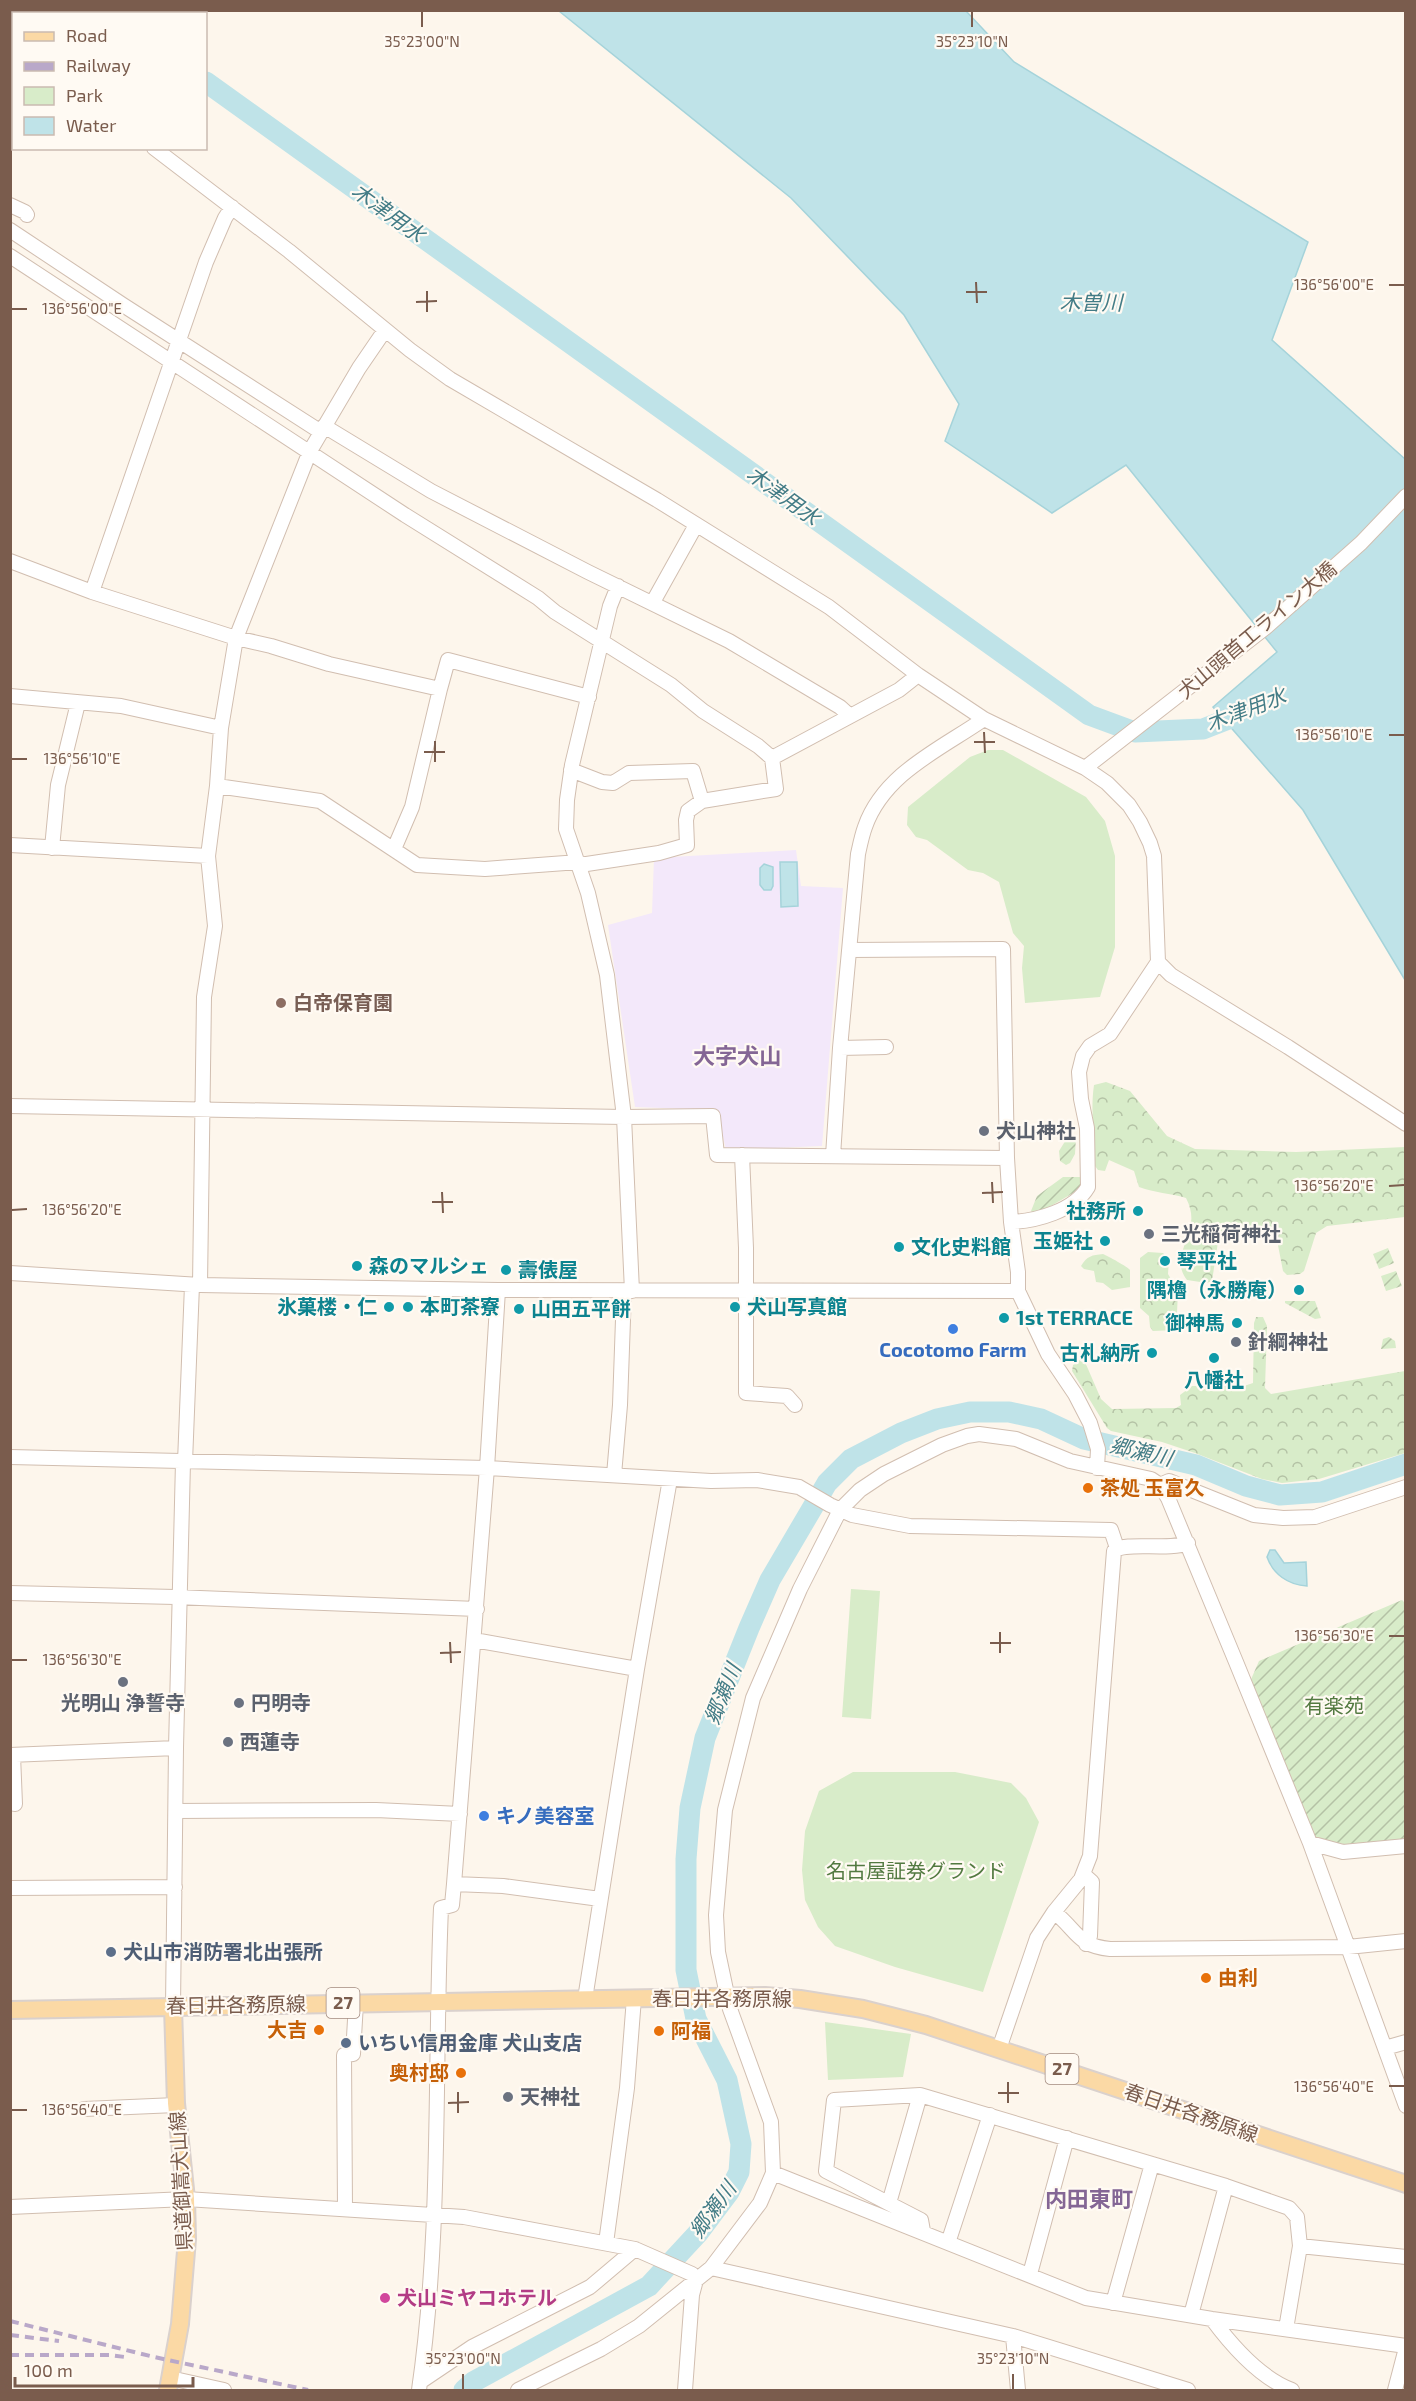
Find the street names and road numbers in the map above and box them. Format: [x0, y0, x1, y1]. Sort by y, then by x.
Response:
street label: 犬山頭首工ライン大橋 [1172, 556, 1341, 703]
street label: 春日井各務原線 [652, 1986, 792, 2010]
road number: 27 [326, 1988, 360, 2018]
street label: 春日井各務原線 [166, 1991, 306, 2017]
road number: 27 [1046, 2054, 1078, 2084]
street label: 春日井各務原線 [1121, 2078, 1261, 2146]
street label: 県道御嵩犬山線 [164, 2111, 196, 2252]

